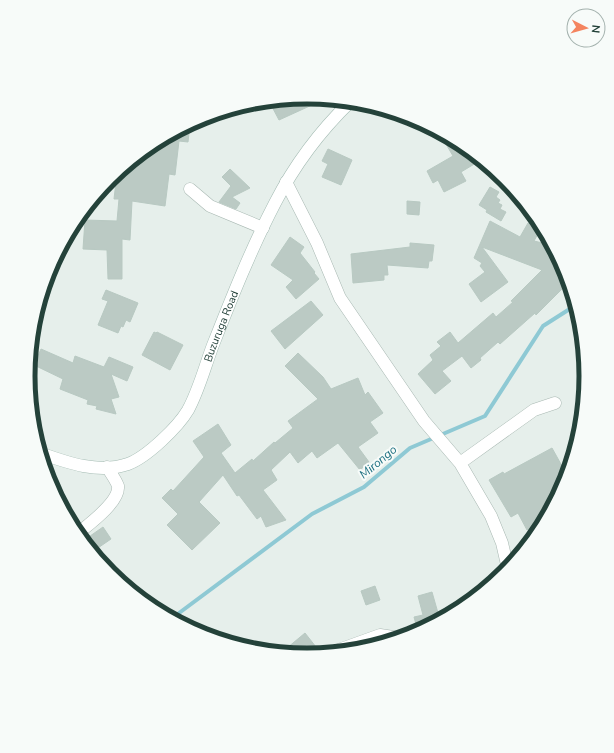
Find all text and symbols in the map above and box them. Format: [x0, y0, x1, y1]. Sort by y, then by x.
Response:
north arrow [566, 8, 606, 48]
text: N [588, 24, 603, 34]
street label: Buzuruga Road [201, 288, 242, 364]
water label: Mirongo [356, 441, 400, 482]

